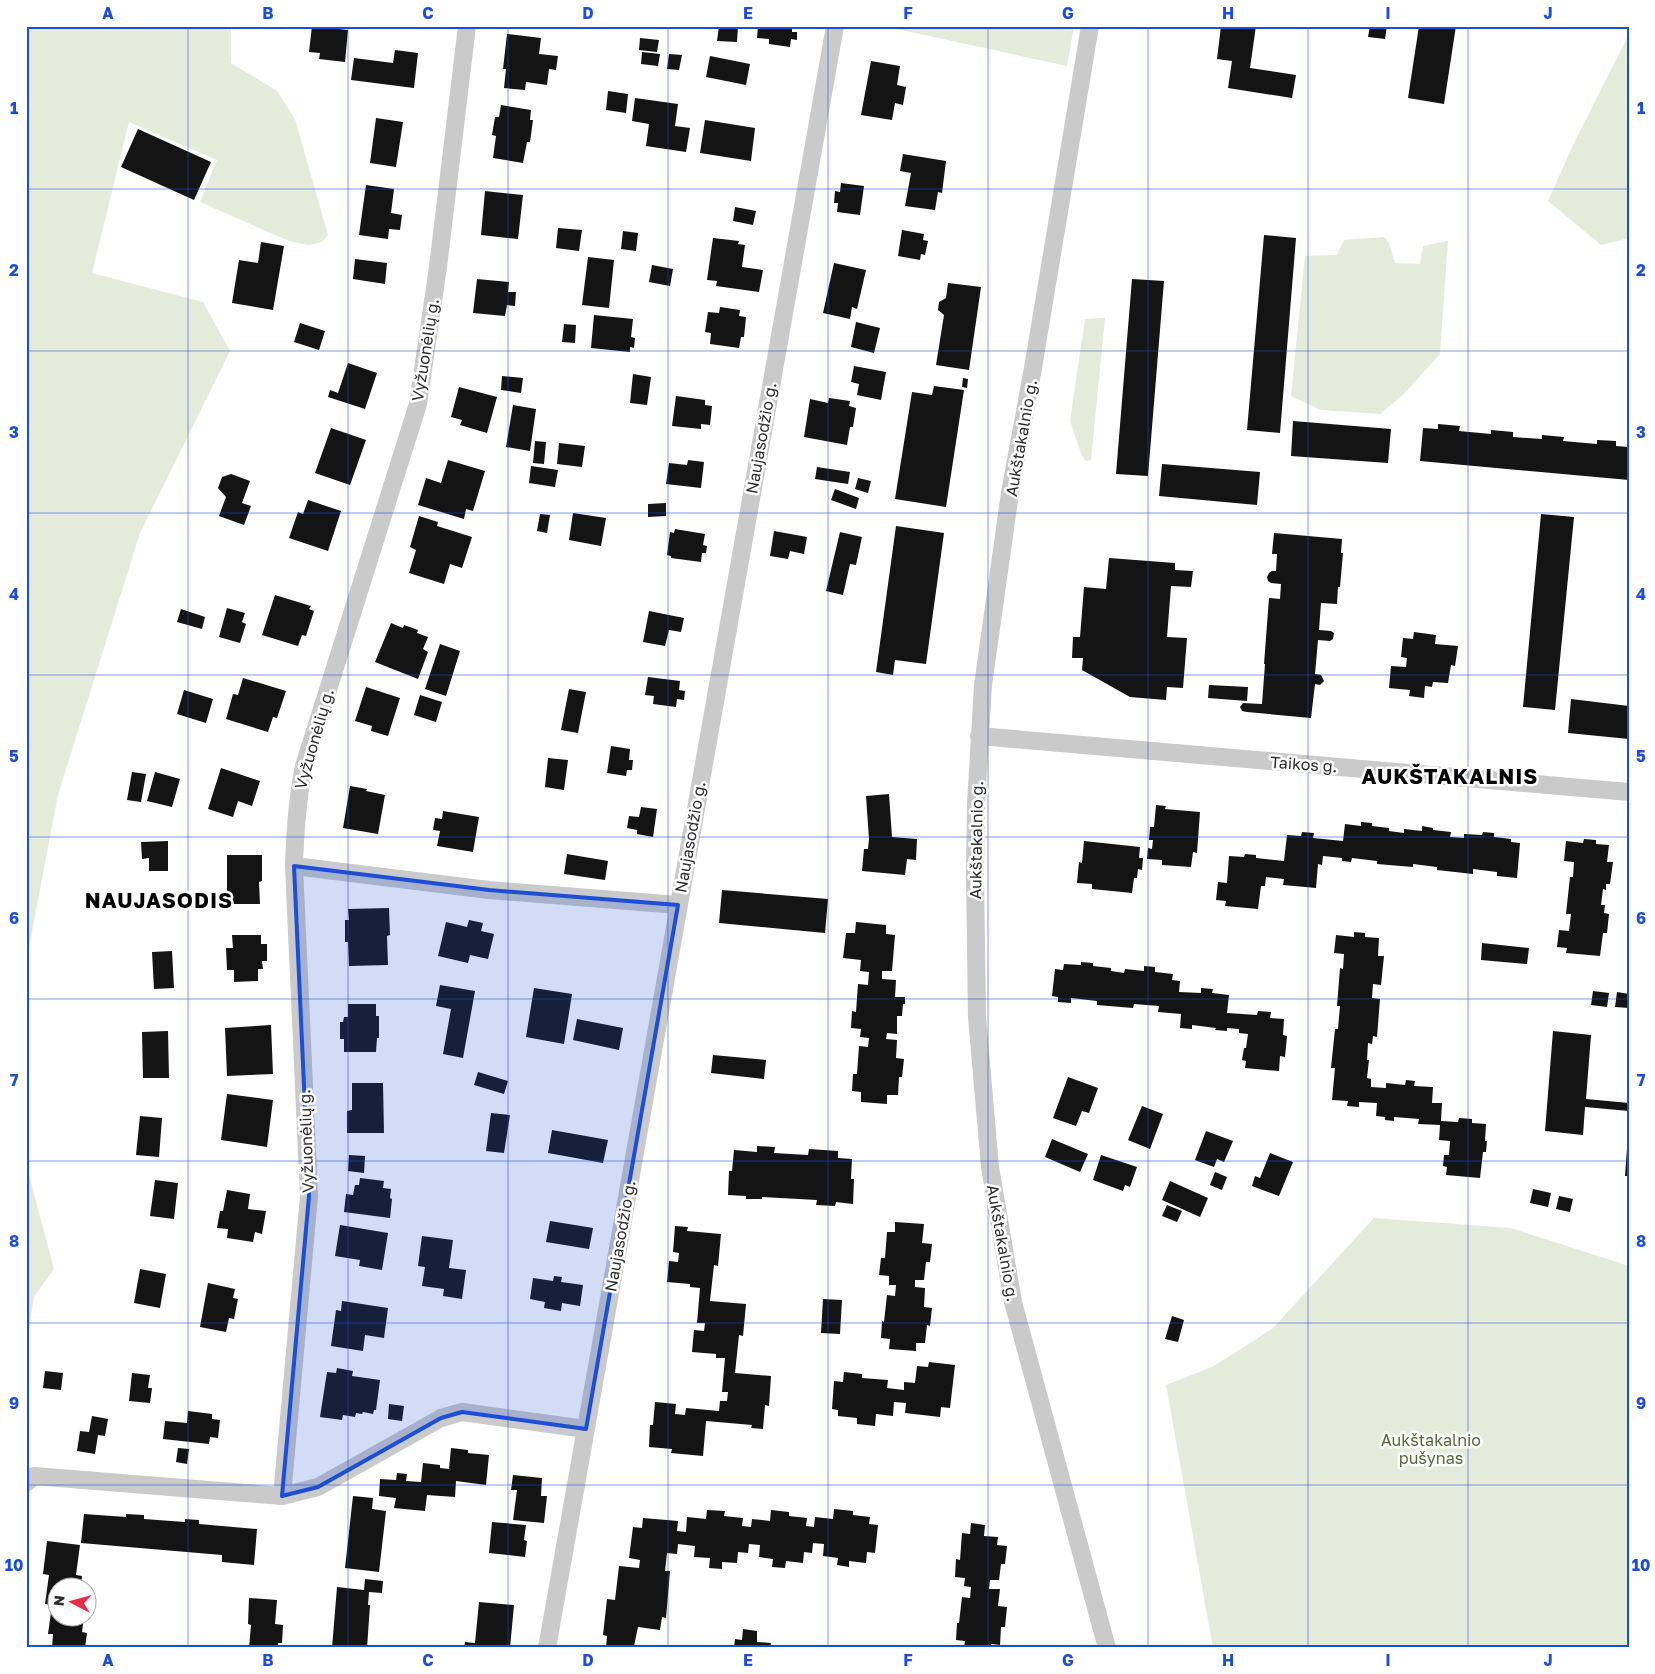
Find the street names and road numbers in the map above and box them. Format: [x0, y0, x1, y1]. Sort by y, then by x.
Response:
street label: Vyžuonėlių g. [407, 297, 443, 403]
street label: Aukštakalnio g. [1001, 378, 1041, 498]
street label: Naujasodžio g. [741, 381, 781, 495]
street label: Vyžuonėlių g. [290, 686, 338, 792]
street label: Taikos g. [1270, 752, 1338, 776]
street label: Naujasodžio g. [670, 780, 710, 894]
street label: Aukštakalnio g. [965, 781, 987, 899]
street label: Vyžuonėlių g. [294, 1089, 318, 1193]
street label: Naujasodžio g. [600, 1179, 640, 1293]
street label: Aukštakalnio g. [983, 1183, 1023, 1303]

